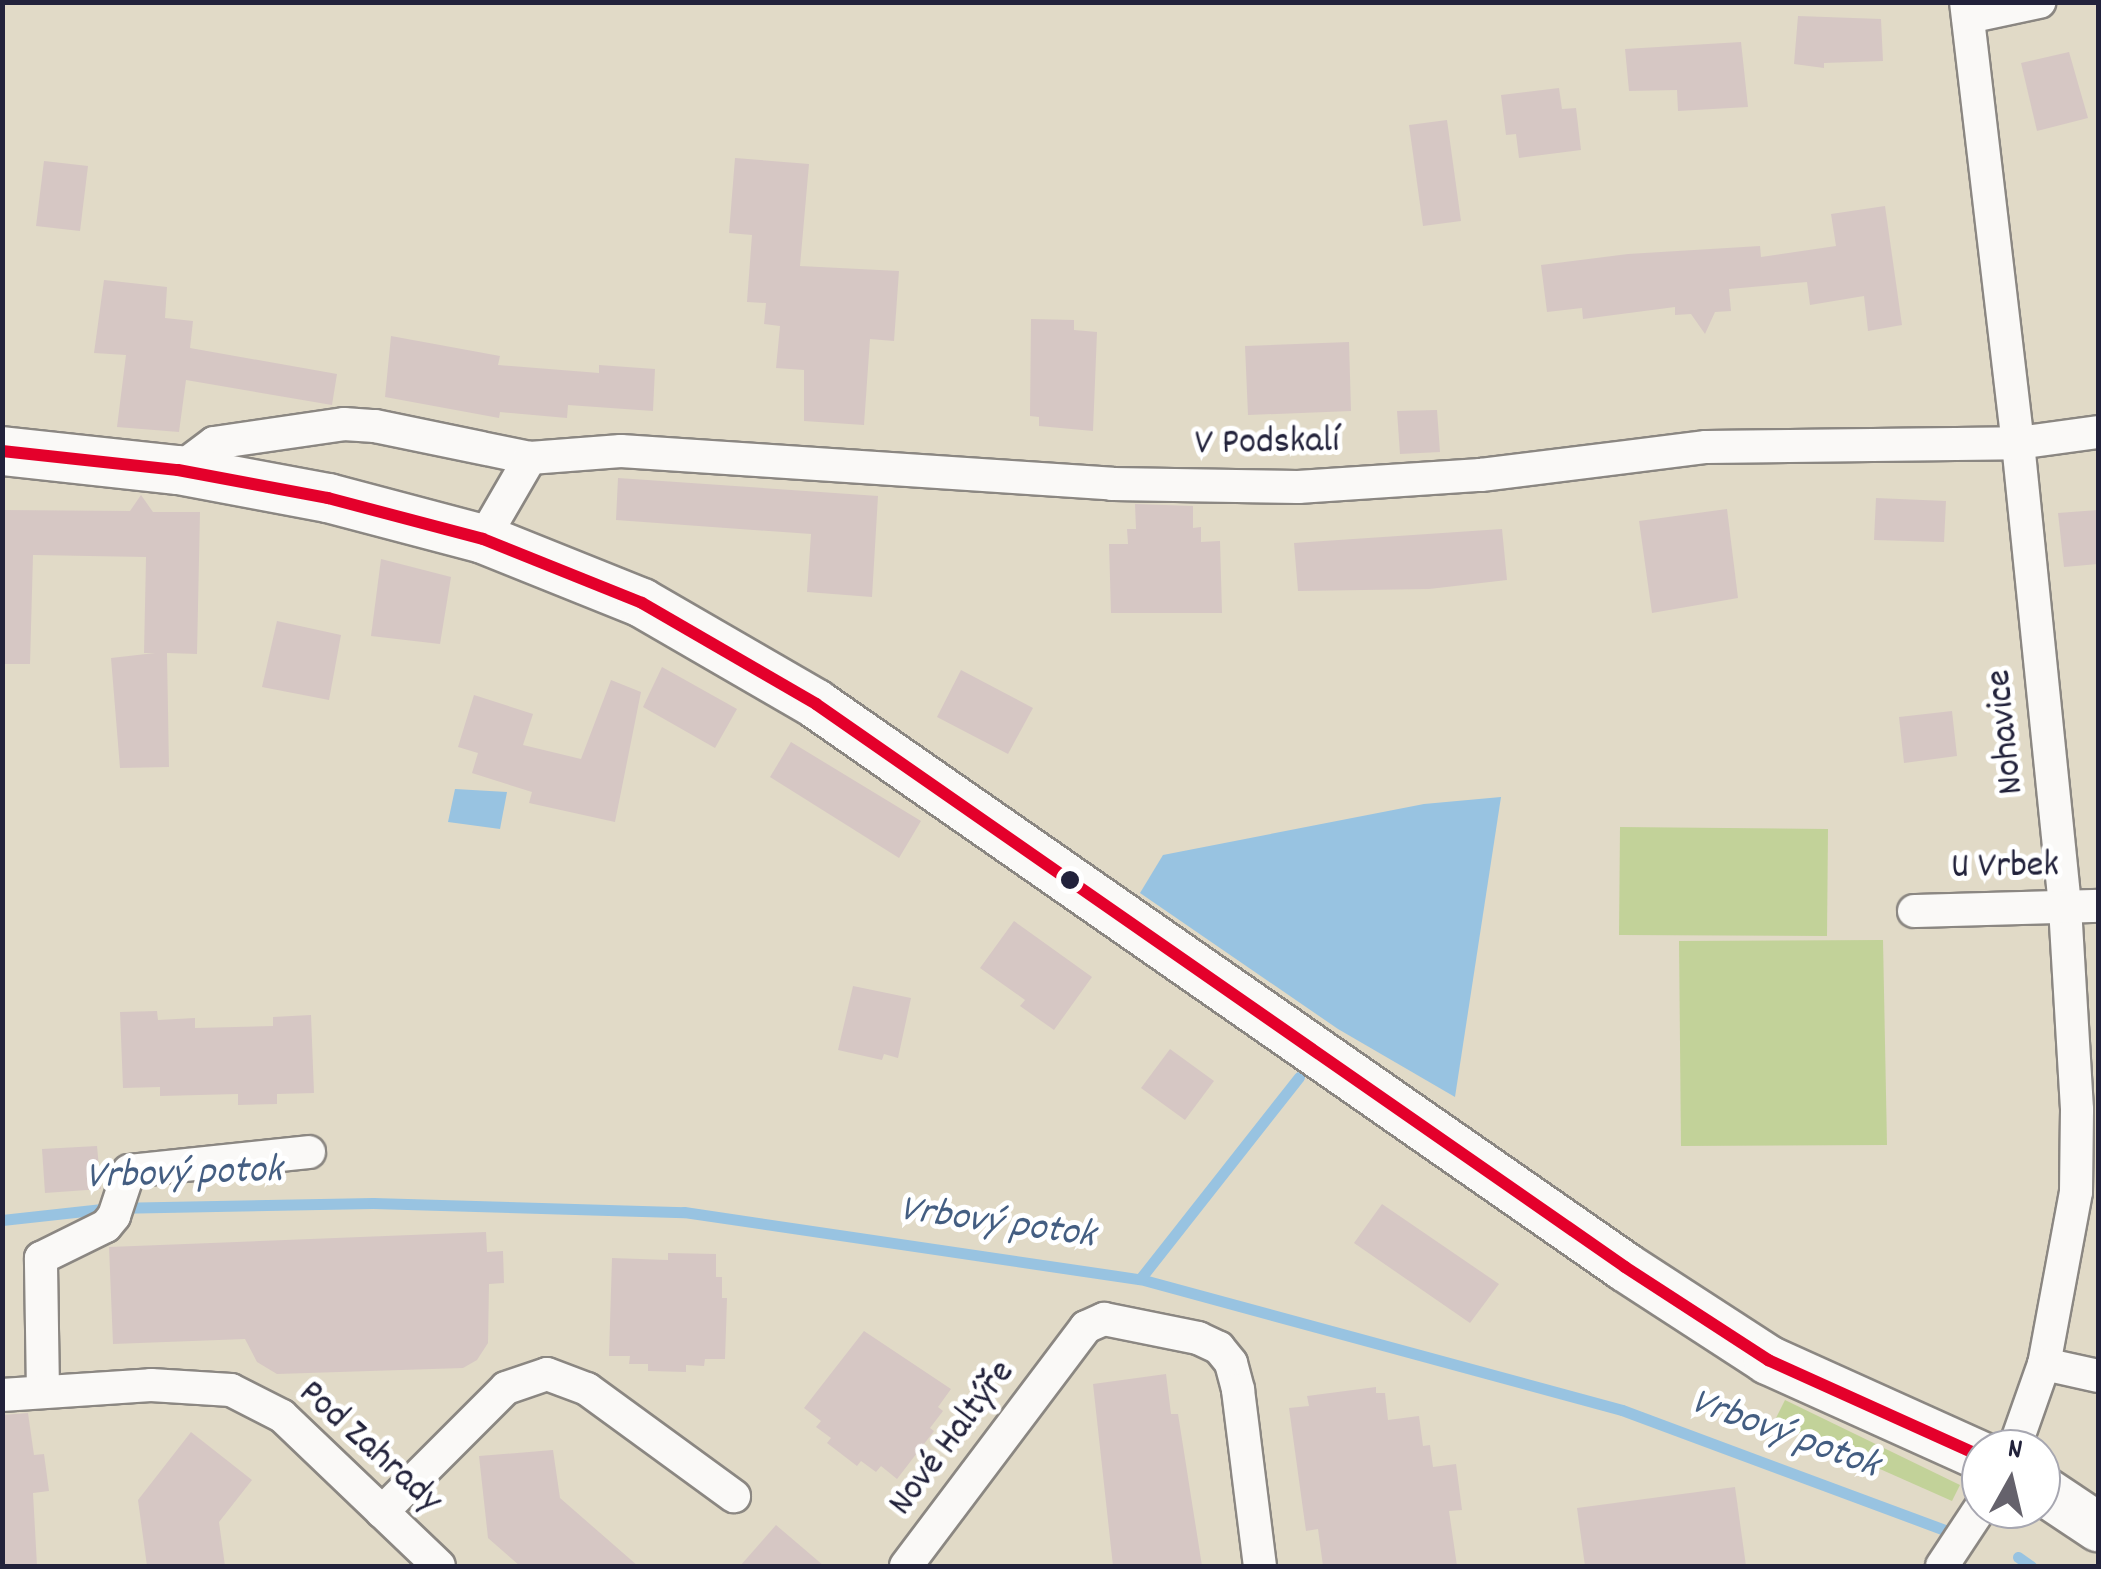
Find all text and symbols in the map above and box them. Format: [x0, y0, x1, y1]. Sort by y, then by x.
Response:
street label: V Podskalí [1194, 420, 1340, 468]
street label: Nohavice [1978, 667, 2036, 797]
street label: U Vrbek [1951, 844, 2059, 892]
unlabelled marker [1060, 870, 1080, 890]
water label: Vrbový potok [85, 1149, 283, 1203]
water label: Vrbový potok [896, 1188, 1098, 1262]
street label: Nové Haltýře [880, 1352, 1026, 1526]
street label: Pod Zahrady [288, 1372, 450, 1524]
water label: Vrbový potok [1683, 1380, 1885, 1492]
north arrow [1961, 1429, 2061, 1529]
text: N [2005, 1431, 2025, 1472]

